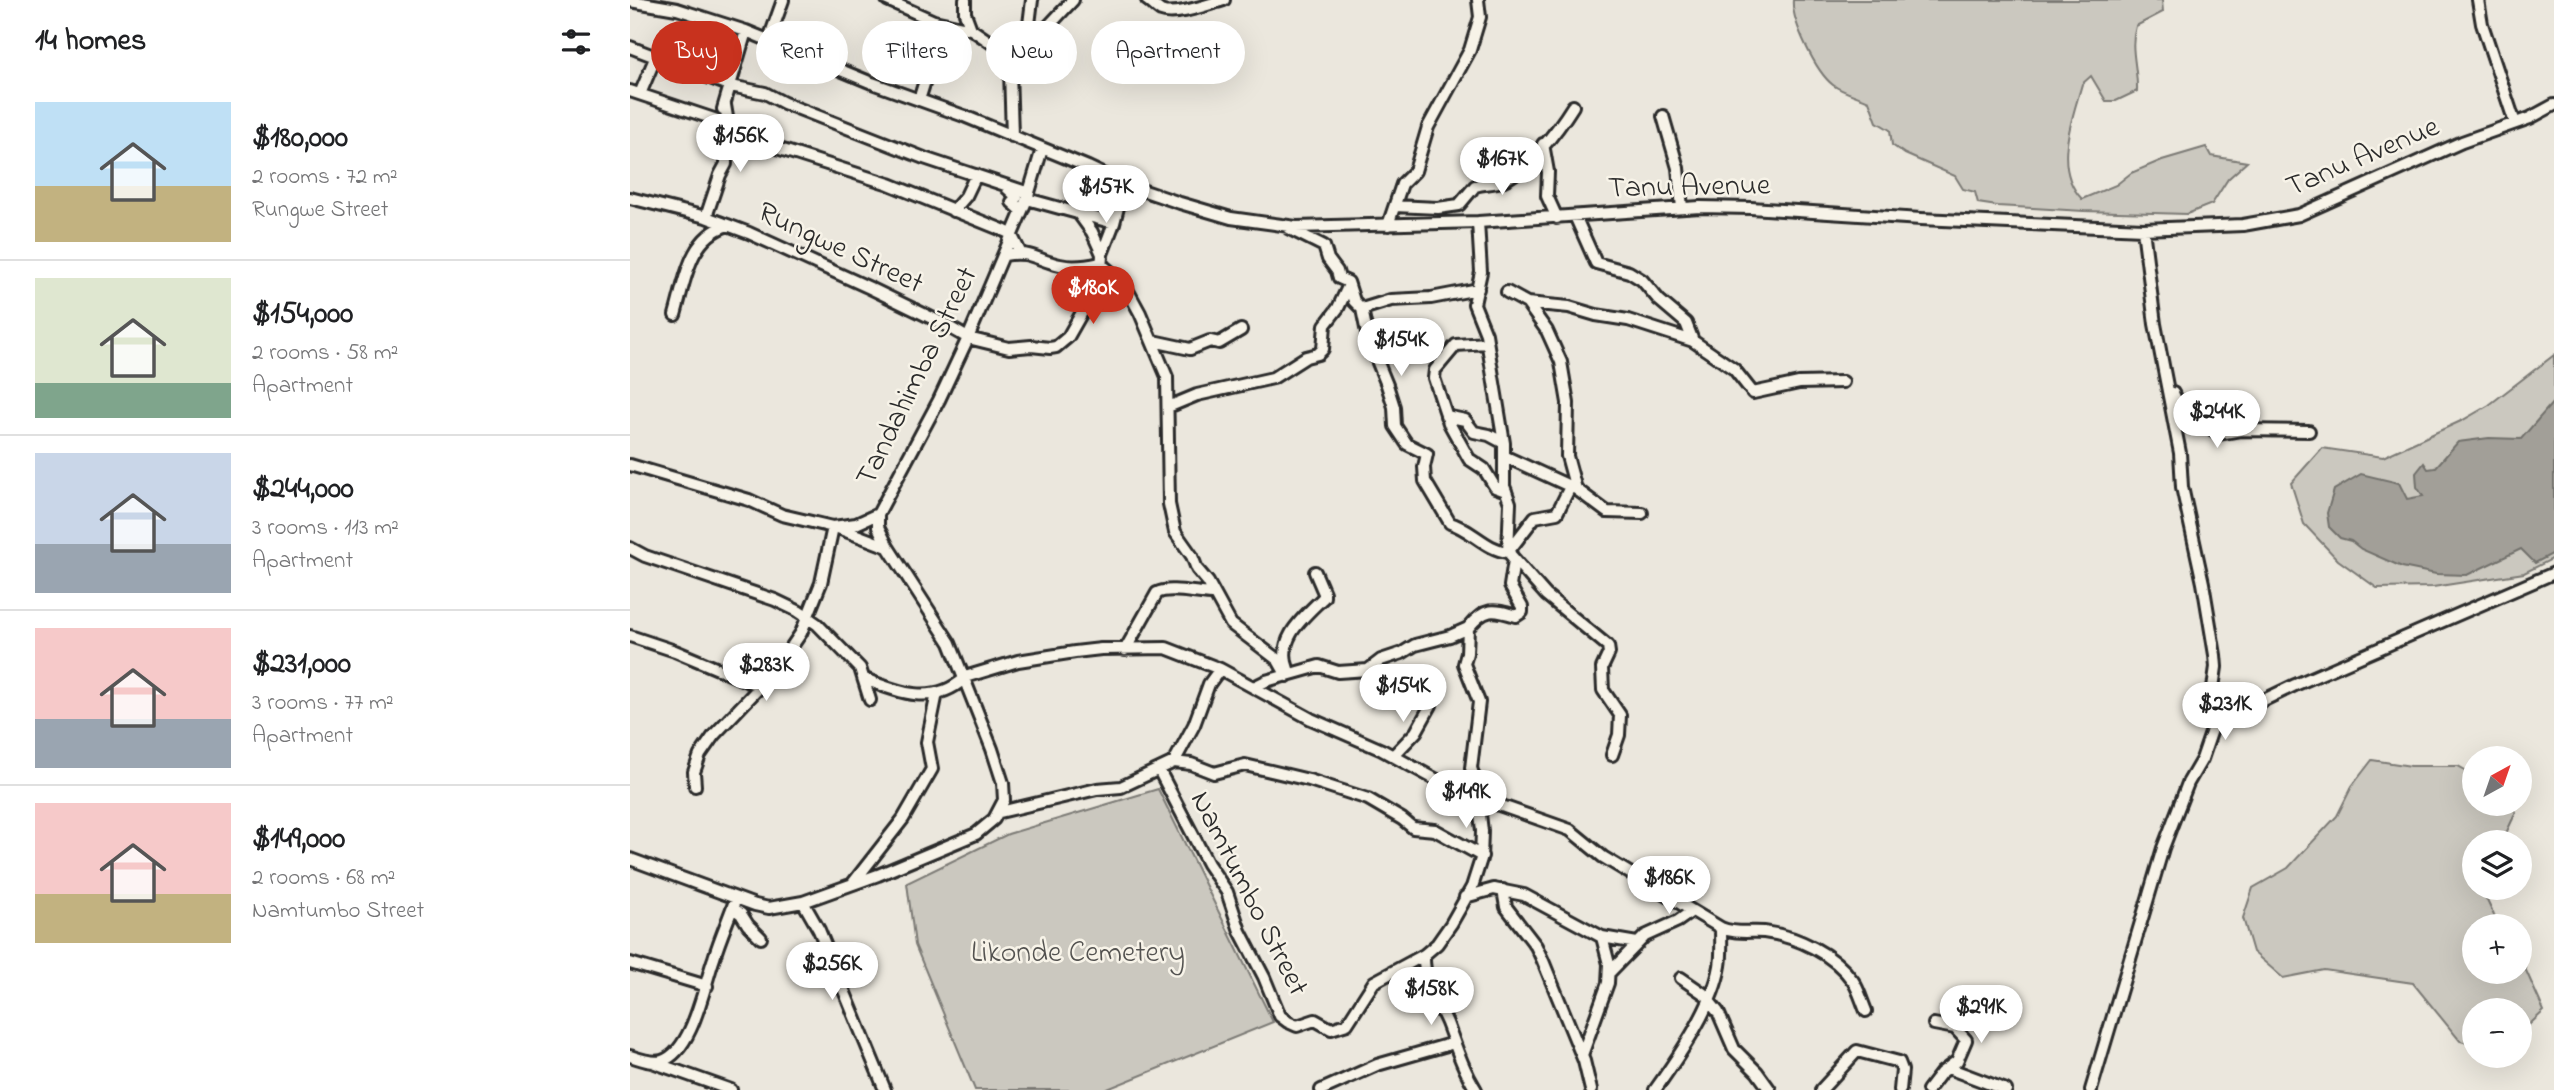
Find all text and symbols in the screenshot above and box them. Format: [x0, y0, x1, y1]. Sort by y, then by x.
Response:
text: 14 homes [35, 20, 146, 64]
chip: Buy [651, 21, 742, 84]
chip: Rent [756, 21, 848, 84]
chip: Filters [862, 21, 972, 84]
chip: New [986, 21, 1077, 84]
chip: Apartment [1091, 21, 1245, 84]
icon: filters [557, 23, 595, 61]
street label: Tanu Avenue [2280, 106, 2447, 210]
pin: $156K [691, 114, 789, 174]
text: $180,000 [252, 117, 348, 161]
text: $156K [712, 120, 768, 153]
icon: home [91, 130, 175, 214]
pin: $167K [1453, 138, 1551, 197]
text: $167K [1476, 143, 1528, 176]
text: 2 rooms · 72 m² [252, 161, 398, 194]
street label: Tanu Avenue [1607, 165, 1771, 211]
pin: $157K [1057, 166, 1155, 225]
text: $157K [1078, 171, 1134, 204]
street label: Rungwe Street [750, 191, 930, 307]
text: Rungwe Street [252, 194, 389, 227]
street label: Tandahimba Street [846, 260, 990, 494]
pin: $180K [1044, 266, 1142, 326]
text: $180K [1068, 272, 1118, 305]
text: $154,000 [252, 293, 353, 337]
icon: home [91, 306, 175, 390]
pin: $154K [1352, 318, 1450, 378]
text: $154K [1373, 324, 1429, 357]
text: 2 rooms · 58 m² [252, 337, 398, 370]
text: Apartment [252, 370, 353, 403]
pin: $244K [2168, 391, 2266, 450]
text: $244K [2189, 396, 2245, 429]
text: $244,000 [252, 468, 354, 512]
icon: home [91, 481, 175, 565]
text: 3 rooms · 113 m² [252, 512, 399, 545]
text: Apartment [252, 545, 353, 578]
text: $231,000 [252, 643, 351, 687]
pin: $283K [717, 644, 815, 703]
text: $283K [739, 649, 793, 682]
icon: home [91, 656, 175, 740]
pin: $154K [1354, 664, 1452, 724]
text: $154K [1375, 670, 1431, 703]
pin: $231K [2176, 682, 2274, 742]
text: 3 rooms · 77 m² [252, 687, 394, 720]
text: $231K [2198, 688, 2252, 721]
text: Apartment [252, 720, 353, 753]
north arrow [2462, 746, 2532, 816]
map controls [2462, 746, 2532, 1068]
pin: $149K [1417, 770, 1515, 830]
text: $149K [1442, 776, 1490, 809]
street label: Namtumbo Street [1177, 784, 1319, 1004]
text: $149,000 [252, 818, 345, 862]
button: layers [2462, 830, 2532, 900]
icon: home [91, 831, 175, 915]
pin: $186K [1620, 856, 1718, 916]
text: 2 rooms · 68 m² [252, 862, 395, 895]
text: $186K [1643, 862, 1695, 895]
text: Namtumbo Street [252, 895, 424, 928]
button: + [2462, 914, 2532, 984]
park label: Likonde Cemetery [971, 932, 1185, 976]
pin: $256K [783, 942, 881, 1002]
text: $256K [802, 948, 862, 981]
pin: $158K [1382, 968, 1480, 1027]
text: $158K [1404, 973, 1458, 1006]
pin: $291K [1932, 986, 2030, 1045]
text: $291K [1956, 991, 2006, 1024]
button: − [2462, 998, 2532, 1068]

